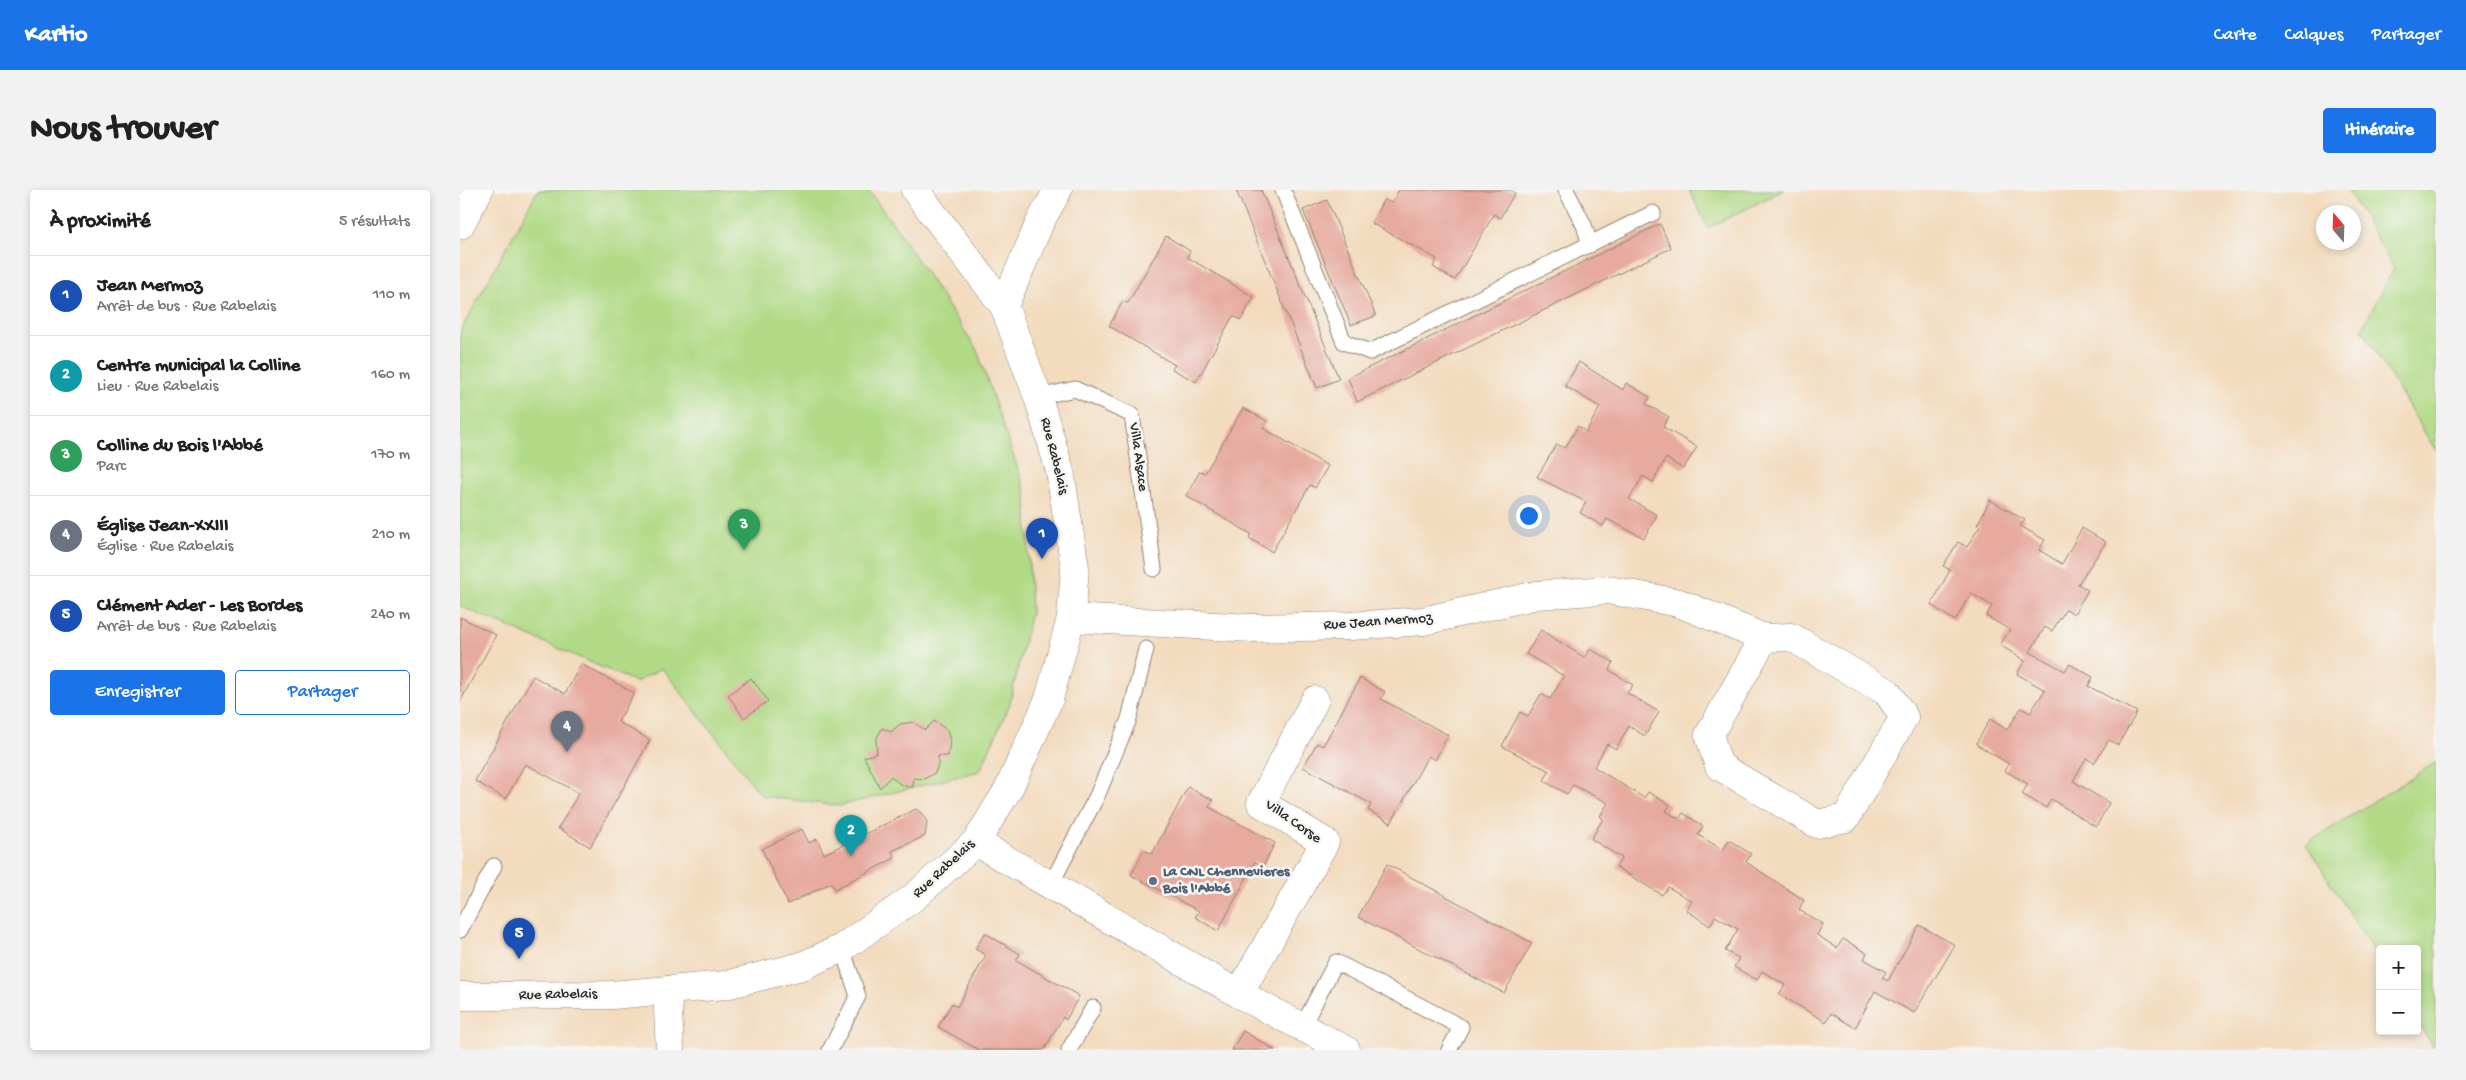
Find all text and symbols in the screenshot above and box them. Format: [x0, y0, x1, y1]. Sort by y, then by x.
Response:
text: Kartio [25, 21, 88, 50]
text: Carte [2214, 25, 2257, 46]
text: Calques [2285, 25, 2343, 46]
text: Partager [2371, 25, 2441, 46]
button: Itinéraire [2323, 108, 2436, 153]
text: Nous trouver [30, 110, 216, 151]
north arrow [2316, 205, 2361, 250]
text: À proximité [50, 210, 151, 235]
text: 5 résultats [339, 213, 410, 232]
text: Jean Mermoz [97, 275, 202, 298]
text: 1 [63, 286, 69, 305]
text: 110 m [373, 286, 410, 305]
text: Arrêt de bus · Rue Rabelais [97, 298, 276, 317]
text: Centre municipal la Colline [97, 355, 300, 378]
text: 2 [62, 366, 70, 385]
text: 160 m [371, 366, 410, 385]
text: Lieu · Rue Rabelais [97, 378, 218, 397]
street label: Rue Rabelais [1036, 416, 1072, 497]
street label: Villa Alsace [1124, 421, 1152, 493]
text: Colline du Bois l'Abbé [97, 435, 263, 458]
text: 3 [62, 446, 70, 465]
text: 170 m [371, 446, 410, 465]
text: Parc [97, 458, 126, 477]
your location [1516, 503, 1542, 529]
pin: 3 [728, 509, 760, 550]
text: Église Jean-XXIII [97, 515, 229, 538]
pin: 1 [1026, 518, 1058, 559]
text: 4 [62, 526, 70, 545]
text: 210 m [371, 526, 410, 545]
text: Église · Rue Rabelais [97, 538, 233, 557]
text: Clément Ader - Les Bordes [97, 595, 302, 618]
text: 5 [62, 606, 70, 625]
text: 240 m [370, 606, 410, 625]
street label: Rue Jean Mermoz [1323, 609, 1434, 635]
text: Arrêt de bus · Rue Rabelais [97, 618, 276, 637]
button: Enregistrer [50, 670, 225, 715]
button: Partager [235, 670, 410, 715]
pin: 4 [551, 711, 583, 752]
street label: Villa Corse [1261, 796, 1325, 848]
pin: 2 [835, 815, 867, 856]
street label: Rue Rabelais [909, 835, 979, 902]
place label: La CNL Chennevieres Bois l'Abbé [1162, 863, 1291, 898]
marker: La CNL Chennevieres Bois l'Abbé [1147, 875, 1159, 887]
pin: 5 [503, 918, 535, 959]
map controls [2376, 945, 2421, 1035]
button: + [2376, 945, 2421, 990]
street label: Rue Rabelais [519, 985, 598, 1005]
button: − [2376, 990, 2421, 1035]

